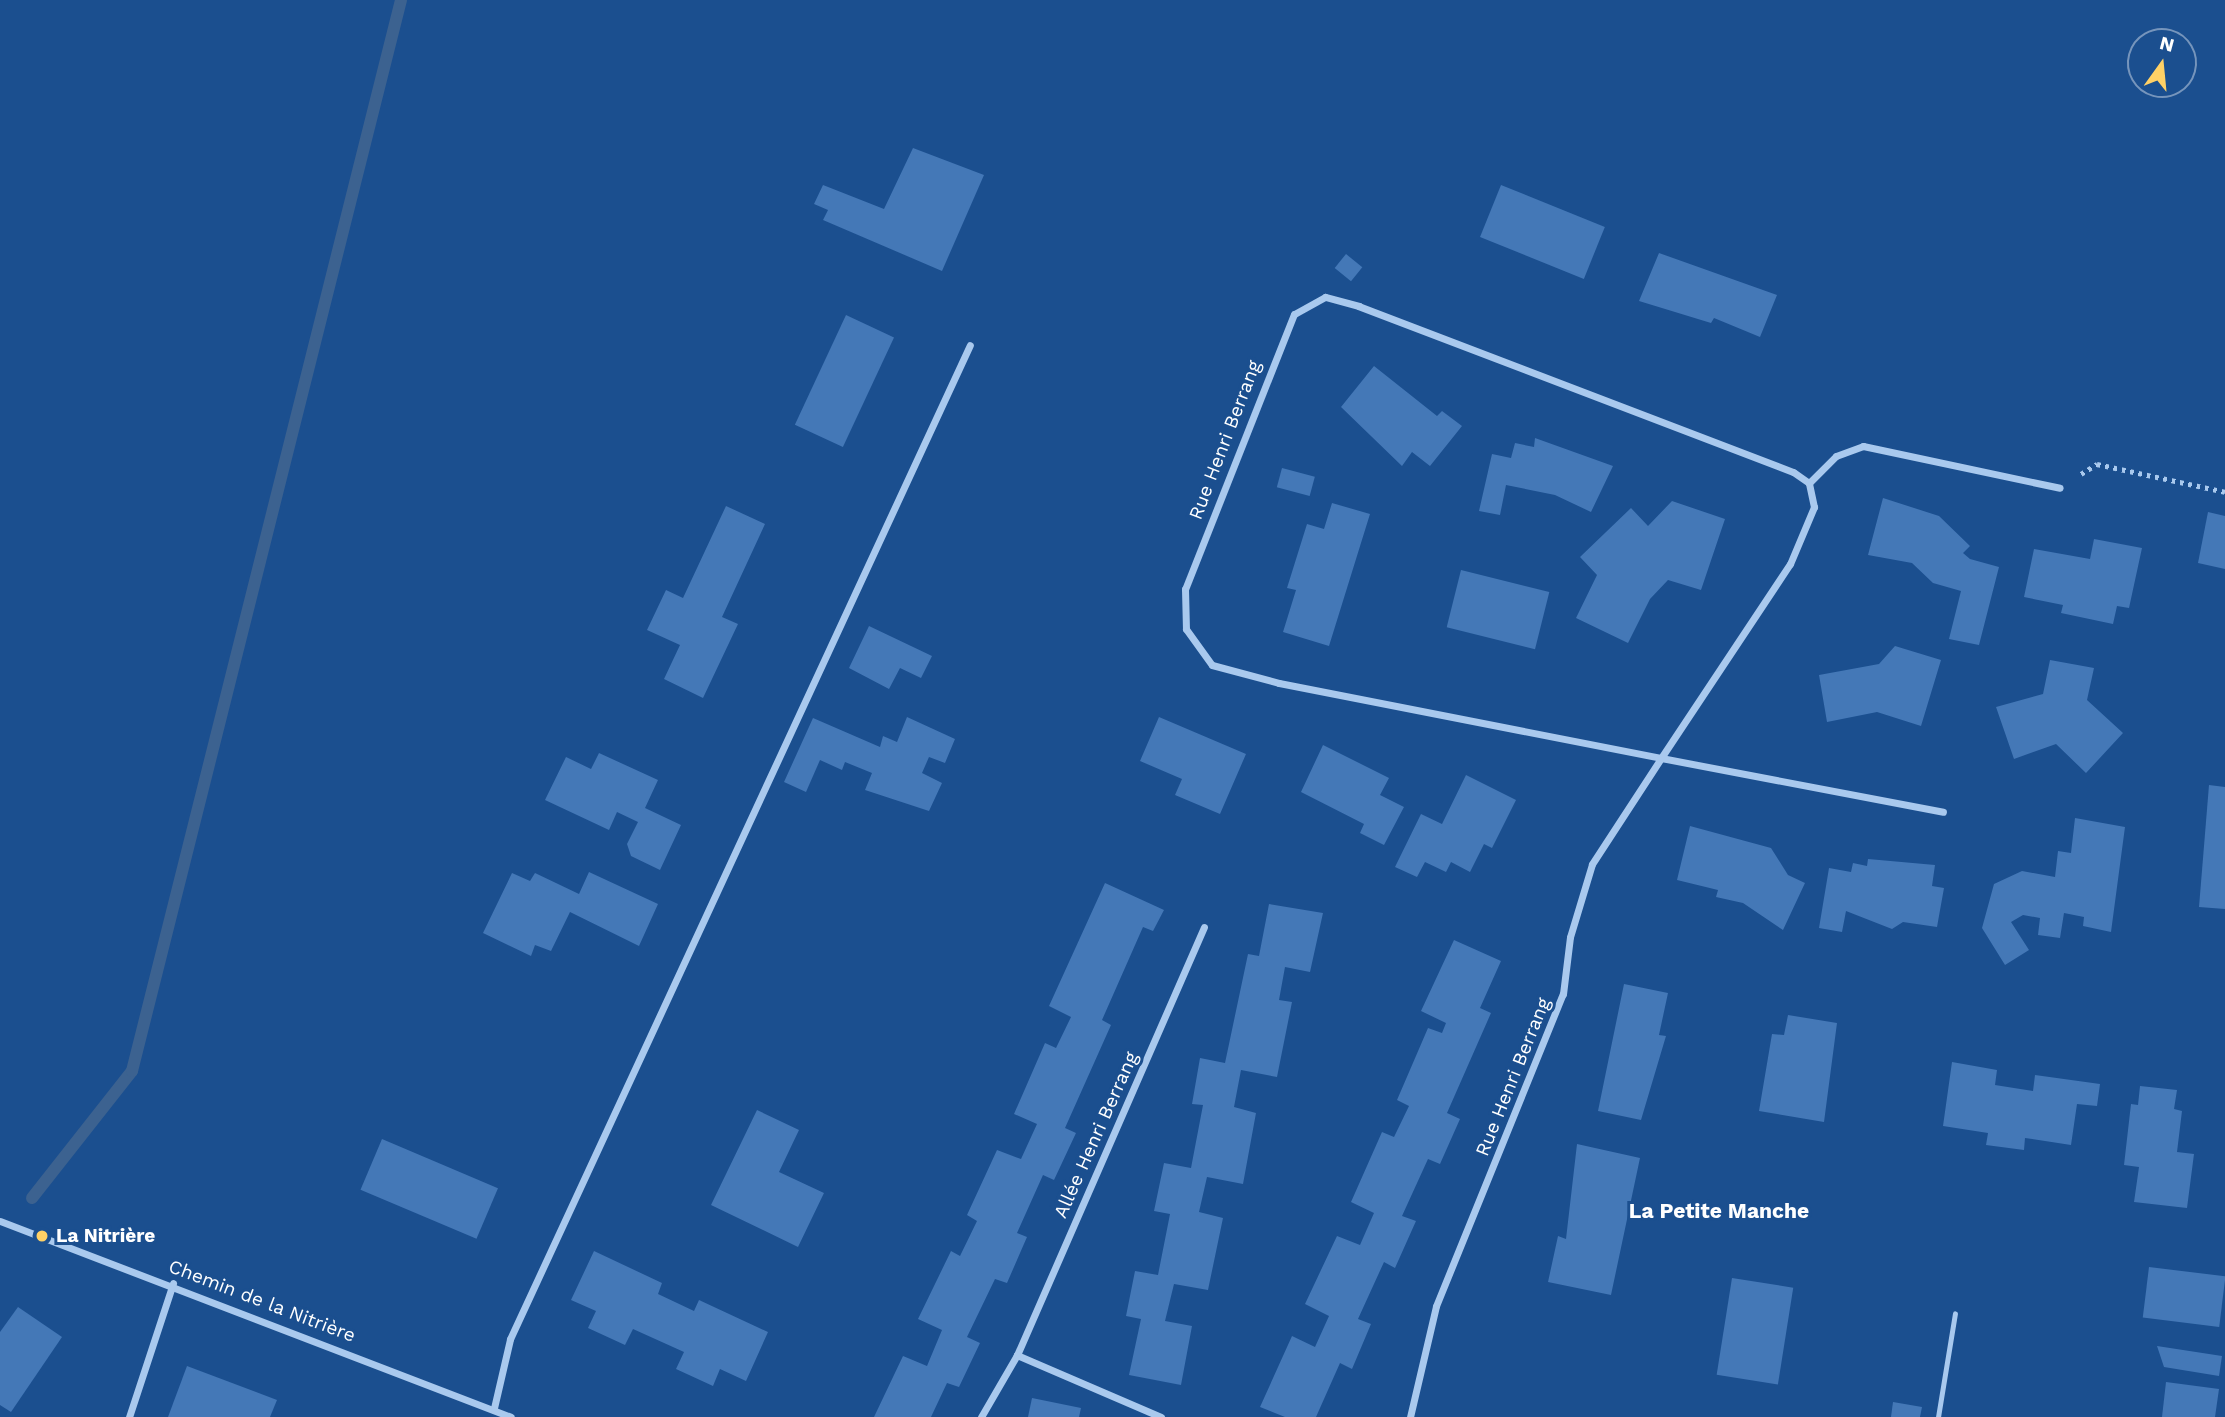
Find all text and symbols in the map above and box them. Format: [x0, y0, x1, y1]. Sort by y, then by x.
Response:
north arrow [2127, 28, 2197, 98]
text: N [2157, 31, 2177, 57]
street label: Rue Henri Berrang [1184, 357, 1266, 523]
street label: Rue Henri Berrang [1471, 995, 1555, 1159]
street label: Allée Henri Berrang [1049, 1048, 1143, 1222]
district label: La Petite Manche [1629, 1198, 1809, 1224]
place label: La Nitrière [56, 1225, 156, 1247]
marker: La Nitrière [34, 1228, 50, 1244]
street label: Chemin de la Nitrière [165, 1255, 359, 1347]

